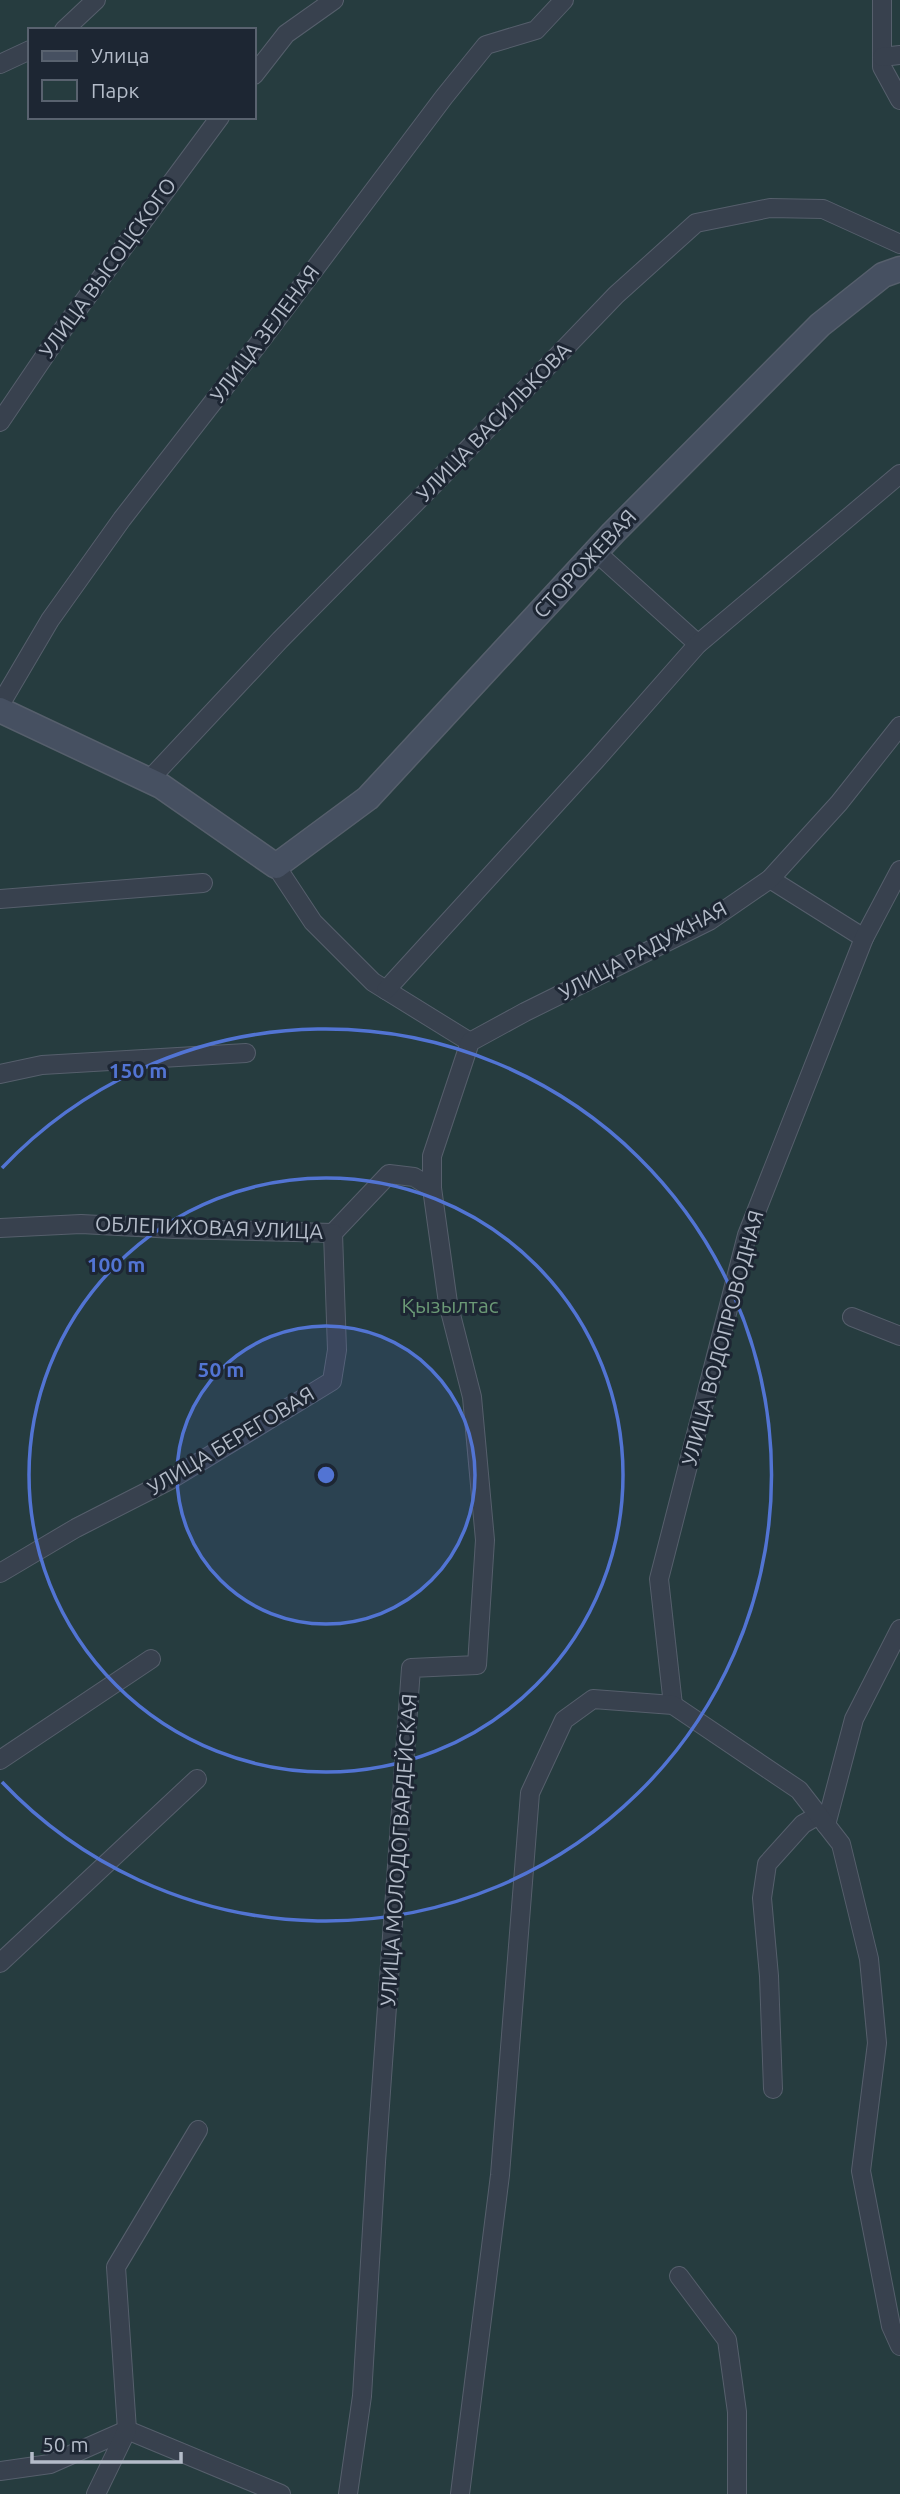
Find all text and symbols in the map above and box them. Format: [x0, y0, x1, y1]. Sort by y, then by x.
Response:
legend [28, 28, 256, 119]
text: Улица [91, 43, 149, 67]
text: Парк [91, 78, 140, 102]
street label: УЛИЦА ВЫСОЦСКОГО [34, 173, 180, 362]
street label: УЛИЦА ЗЕЛЕНАЯ [205, 260, 324, 407]
street label: УЛИЦА ВАСИЛЬКОВА [411, 337, 576, 506]
street label: СТОРОЖЕВАЯ [528, 504, 641, 622]
street label: УЛИЦА РАДУЖНАЯ [555, 896, 730, 1004]
text: 150 m [109, 1058, 167, 1082]
street label: УЛИЦА ВОДОПРОВОДНАЯ [676, 1207, 768, 1468]
street label: ОБЛЕПИХОВАЯ УЛИЦА [95, 1211, 324, 1243]
text: 100 m [87, 1252, 145, 1276]
park label: Қызылтас [402, 1293, 499, 1317]
text: 50 m [198, 1357, 244, 1381]
street label: УЛИЦА БЕРЕГОВАЯ [143, 1381, 318, 1499]
centre of rings [314, 1463, 338, 1487]
street label: УЛИЦА МОЛОДОГВАРДЕЙСКАЯ [375, 1693, 421, 2007]
scale bar [32, 2420, 180, 2464]
text: 50 m [42, 2432, 89, 2456]

